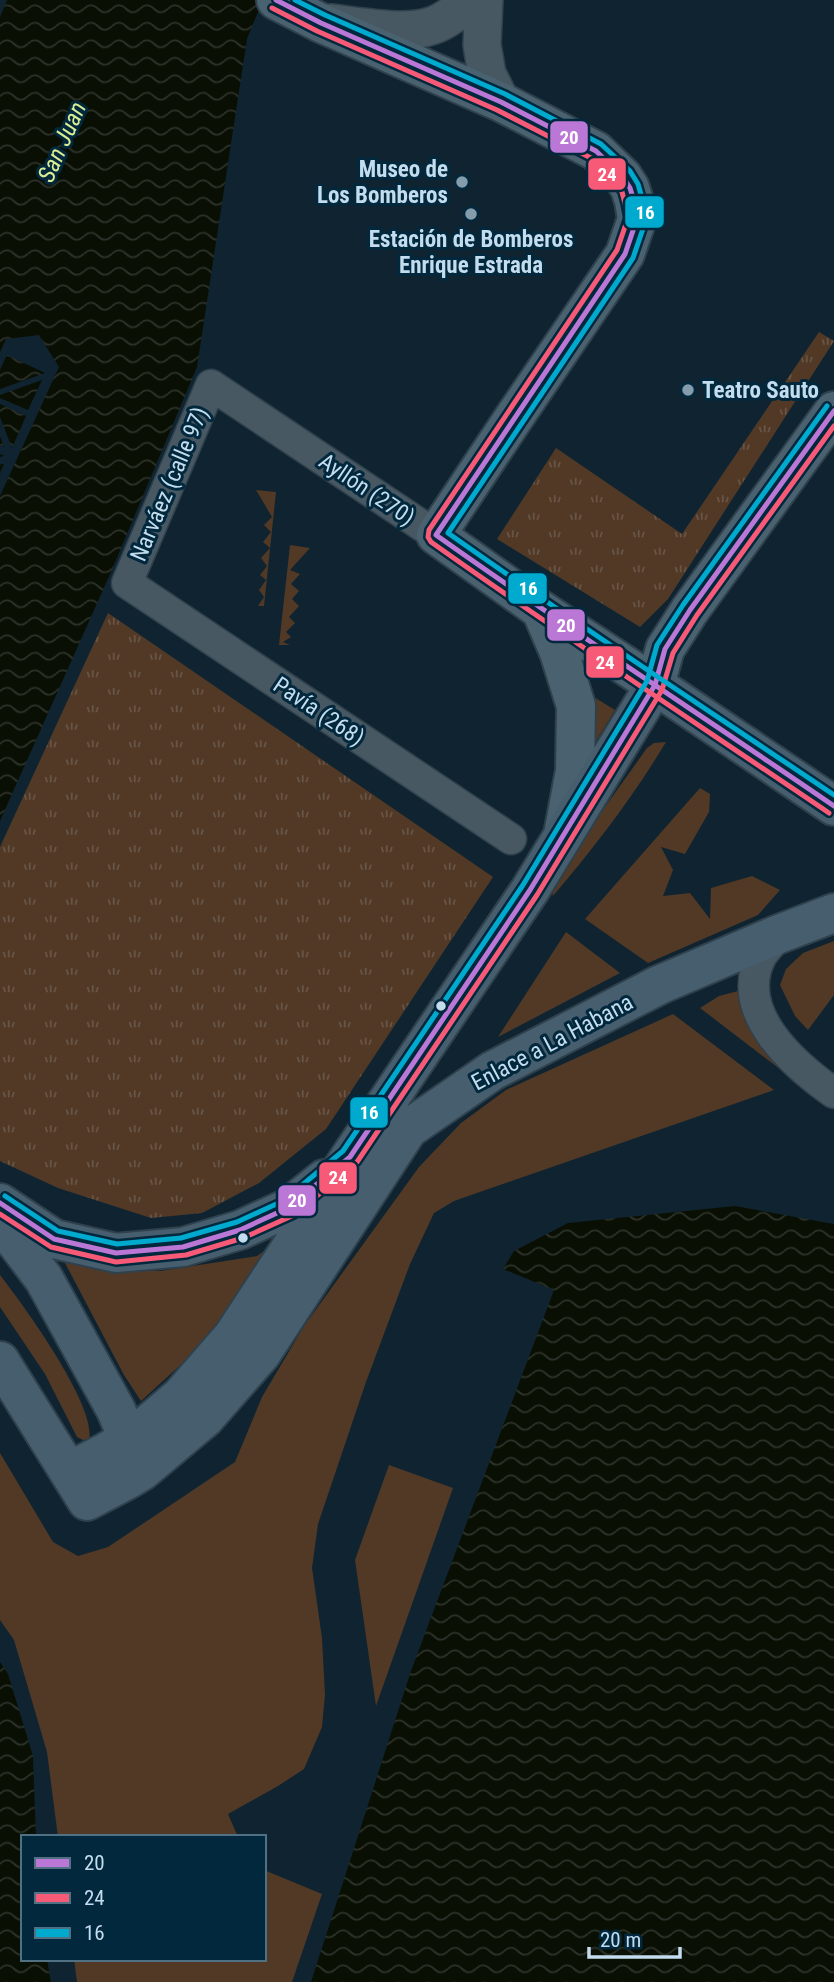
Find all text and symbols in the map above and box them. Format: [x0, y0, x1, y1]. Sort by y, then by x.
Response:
water label: San Juan [32, 98, 92, 186]
line badge: 20 [549, 120, 589, 154]
text: 20 [559, 126, 579, 149]
place label: Museo de Los Bomberos [317, 156, 448, 209]
line badge: 24 [587, 157, 627, 191]
text: 24 [597, 163, 617, 186]
marker: Museo de Los Bomberos [454, 174, 470, 190]
line badge: 16 [624, 195, 665, 229]
text: 16 [635, 201, 655, 224]
marker: Estación de Bomberos Enrique Estrada [463, 206, 479, 222]
place label: Estación de Bomberos Enrique Estrada [369, 226, 573, 279]
place label: Teatro Sauto [702, 377, 819, 404]
marker: Teatro Sauto [680, 382, 696, 398]
street label: Narváez (calle 97) [125, 403, 214, 565]
street label: Ayllón (270) [314, 448, 420, 531]
line badge: 16 [507, 572, 548, 605]
text: 16 [518, 577, 538, 600]
line badge: 20 [546, 608, 586, 642]
text: 20 [556, 614, 576, 637]
line badge: 24 [585, 645, 625, 679]
text: 24 [595, 651, 615, 674]
street label: Pavía (268) [268, 671, 369, 752]
street label: Enlace a La Habana [467, 989, 638, 1096]
unlabelled marker [434, 999, 448, 1013]
line badge: 16 [349, 1096, 389, 1129]
text: 16 [359, 1101, 379, 1124]
line badge: 24 [318, 1161, 358, 1195]
text: 24 [328, 1166, 348, 1189]
line badge: 20 [277, 1184, 317, 1217]
text: 20 [287, 1189, 307, 1212]
unlabelled marker [236, 1231, 250, 1245]
legend [21, 1835, 266, 1961]
text: 20 [84, 1851, 105, 1875]
text: 24 [84, 1886, 105, 1910]
scale bar [589, 1916, 680, 1960]
text: 16 [84, 1921, 105, 1945]
text: 20 m [600, 1928, 641, 1952]

